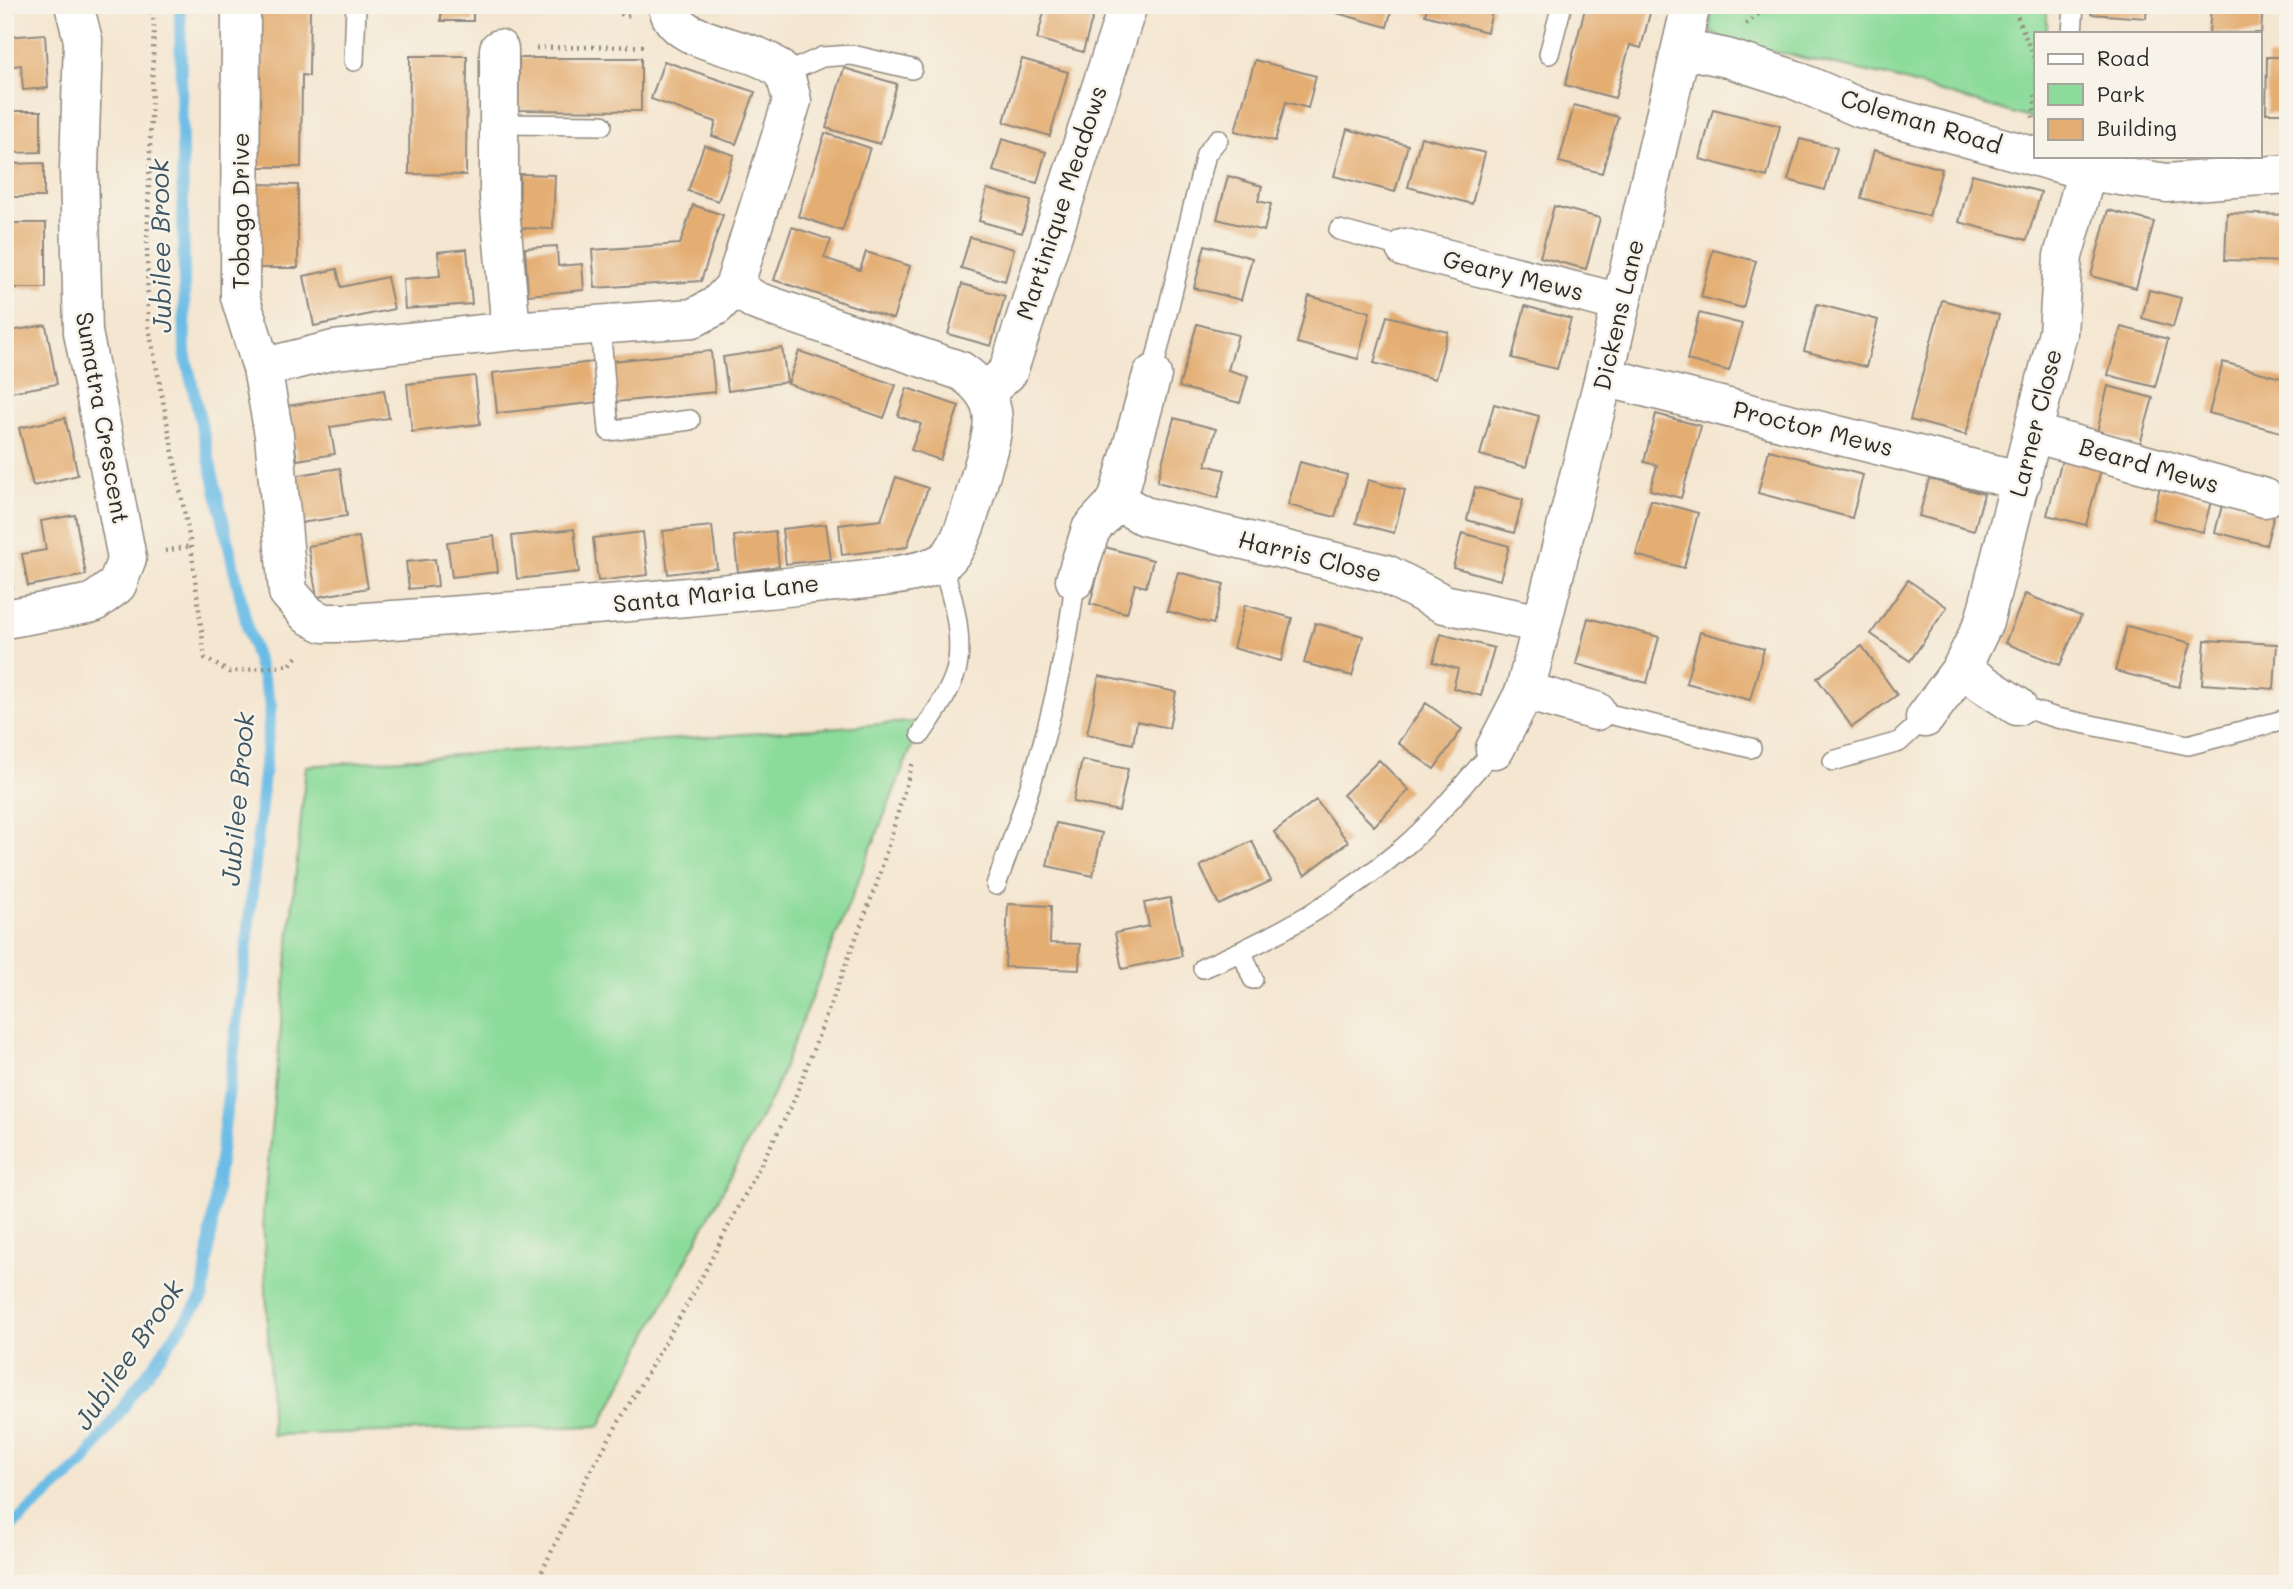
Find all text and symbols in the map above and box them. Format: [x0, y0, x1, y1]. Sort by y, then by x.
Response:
legend [2034, 32, 2262, 158]
text: Road [2097, 44, 2149, 71]
text: Park [2097, 80, 2145, 107]
street label: Coleman Road [1837, 81, 2006, 160]
street label: Martinique Meadows [1008, 82, 1113, 324]
text: Building [2097, 114, 2177, 141]
street label: Tobago Drive [224, 132, 255, 290]
water label: Jubilee Brook [141, 158, 179, 333]
street label: Dickens Lane [1585, 236, 1650, 393]
street label: Geary Mews [1440, 242, 1587, 307]
street label: Sumatra Crescent [70, 309, 137, 526]
street label: Larner Close [2001, 345, 2068, 500]
street label: Proctor Mews [1730, 393, 1897, 462]
street label: Beard Mews [2076, 430, 2223, 499]
street label: Harris Close [1235, 523, 1385, 588]
street label: Santa Maria Lane [611, 566, 820, 619]
water label: Jubilee Brook [212, 710, 262, 887]
water label: Jubilee Brook [65, 1272, 192, 1436]

